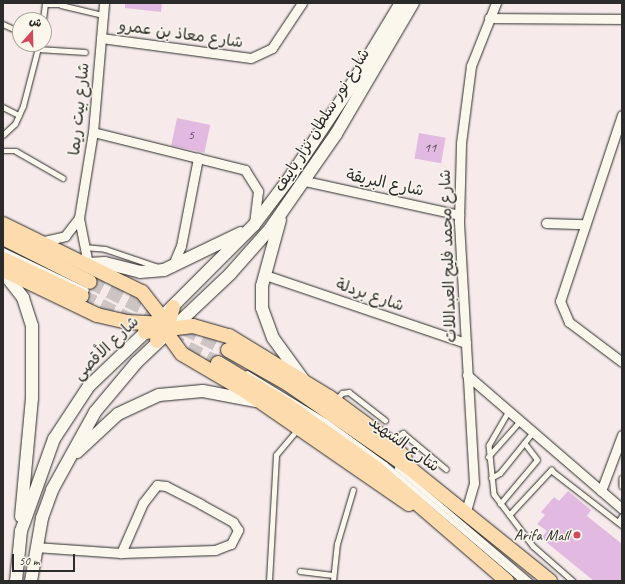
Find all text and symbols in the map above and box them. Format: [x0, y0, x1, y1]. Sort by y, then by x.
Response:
north arrow [12, 12, 52, 52]
text: ش [28, 13, 44, 30]
street label: شارع معاذ بن عمرو [118, 16, 244, 52]
street label: شارع نور سلطان نزار باييف [270, 45, 374, 195]
street label: شارع بيت ريما [65, 62, 93, 156]
house number: 5 [188, 127, 194, 143]
house number: 11 [424, 140, 436, 156]
street label: شارع البريقة [344, 165, 426, 201]
street label: شارع محمد فليح العبداللات [435, 169, 461, 343]
street label: شارع بردلة [334, 274, 406, 316]
street label: شارع الأقصى [69, 312, 143, 384]
street label: شارع الشهيد [365, 412, 443, 476]
place label: Arifa Mall [513, 525, 569, 545]
marker: Arifa Mall [572, 530, 582, 540]
scale bar [14, 546, 77, 572]
text: 50 m [19, 553, 39, 569]

